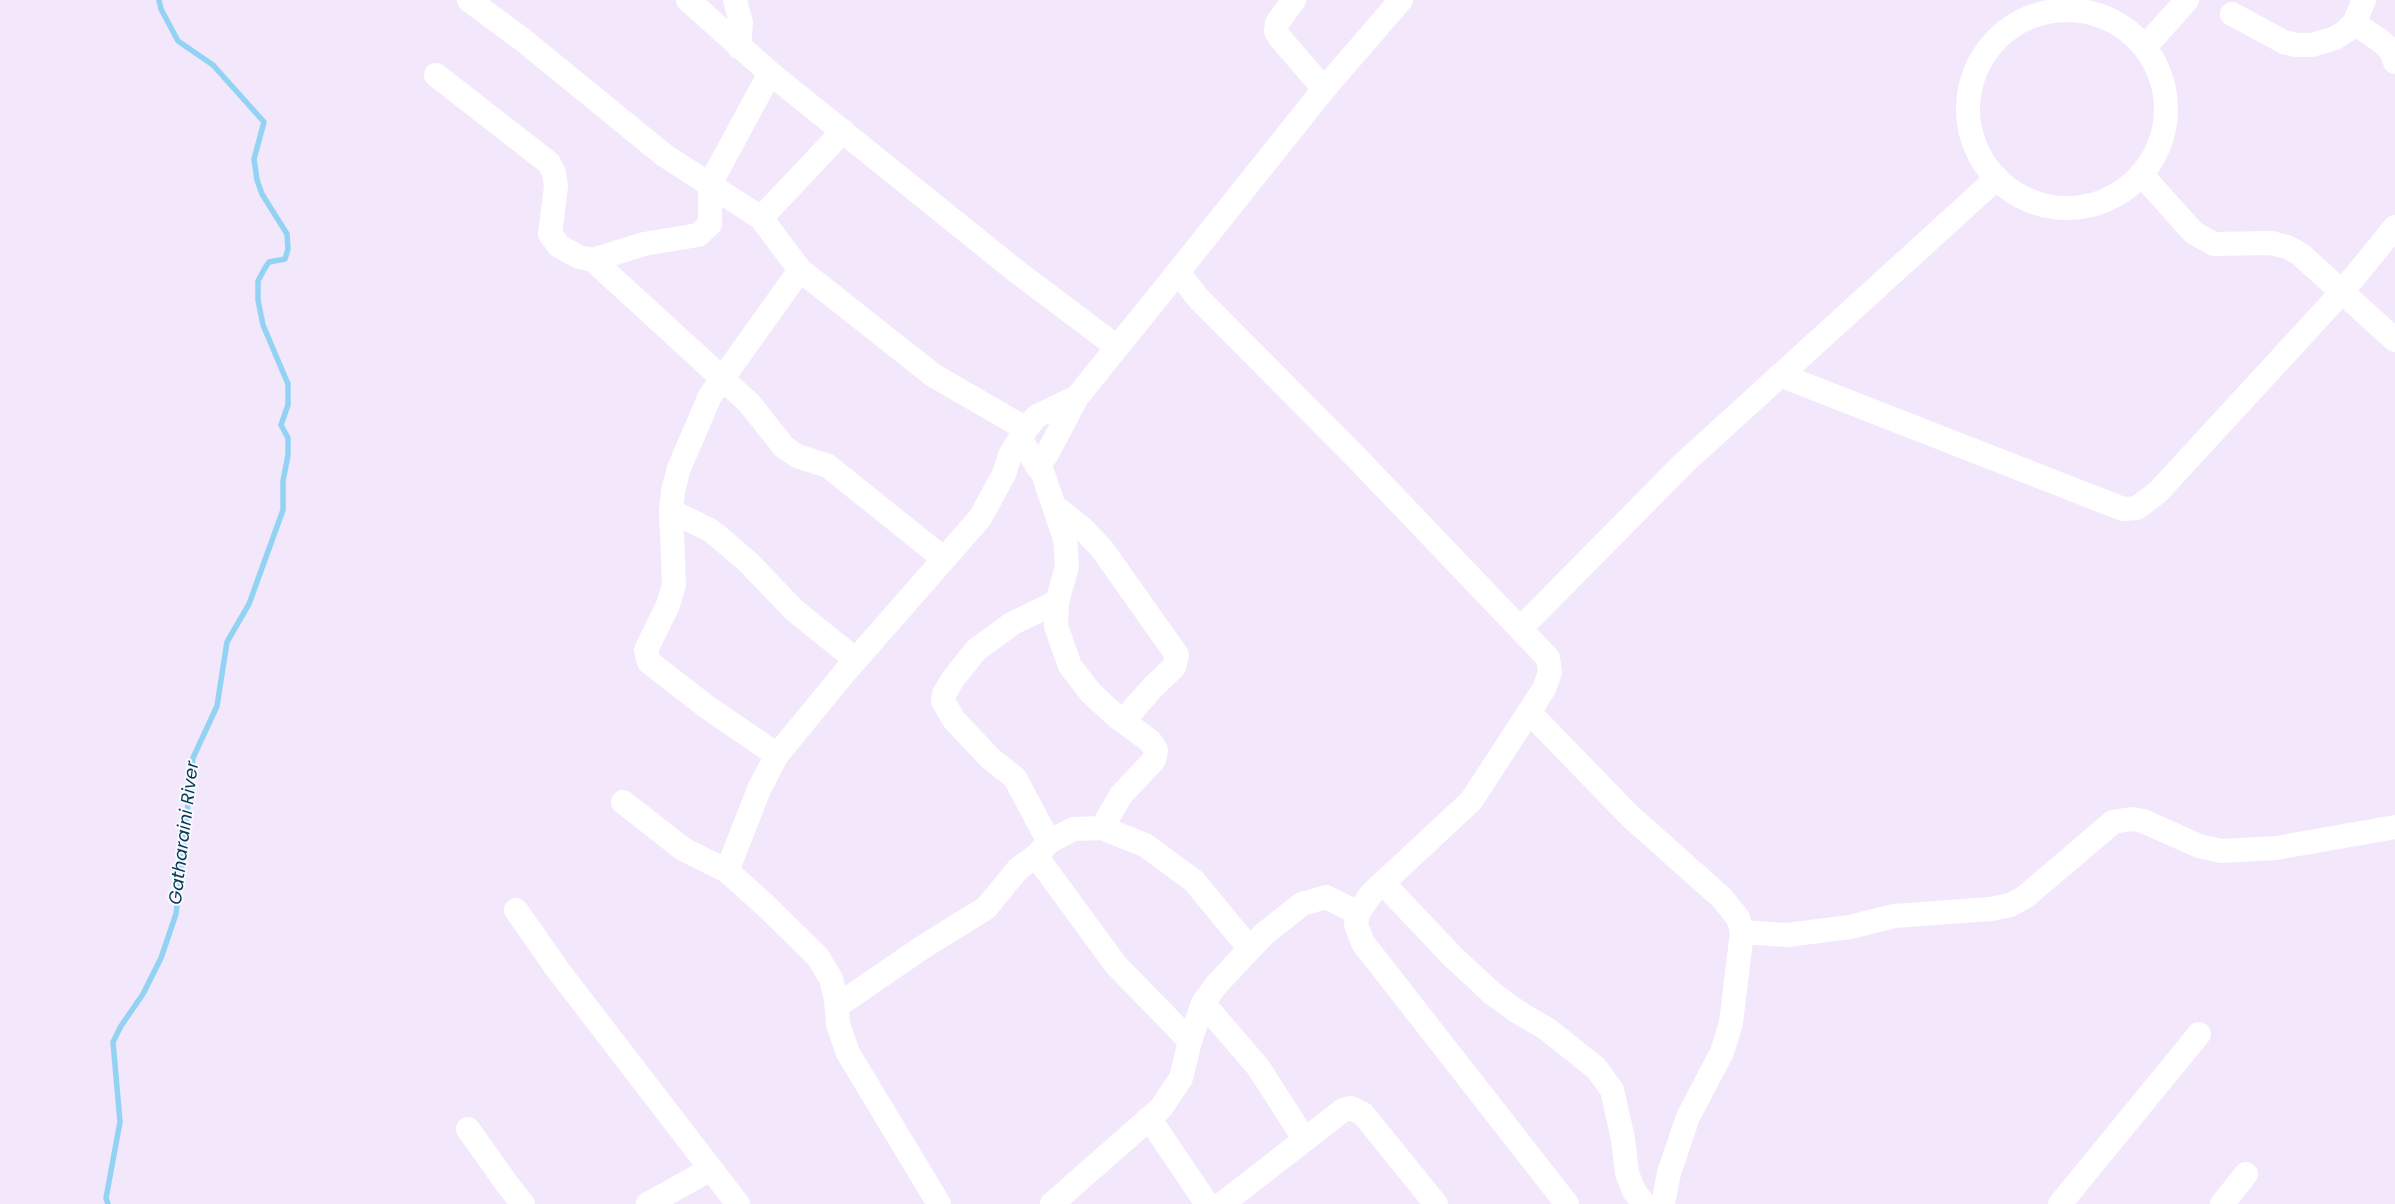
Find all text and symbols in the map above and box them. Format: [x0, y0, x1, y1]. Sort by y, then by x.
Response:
water label: Gatharaini River [165, 760, 205, 906]

